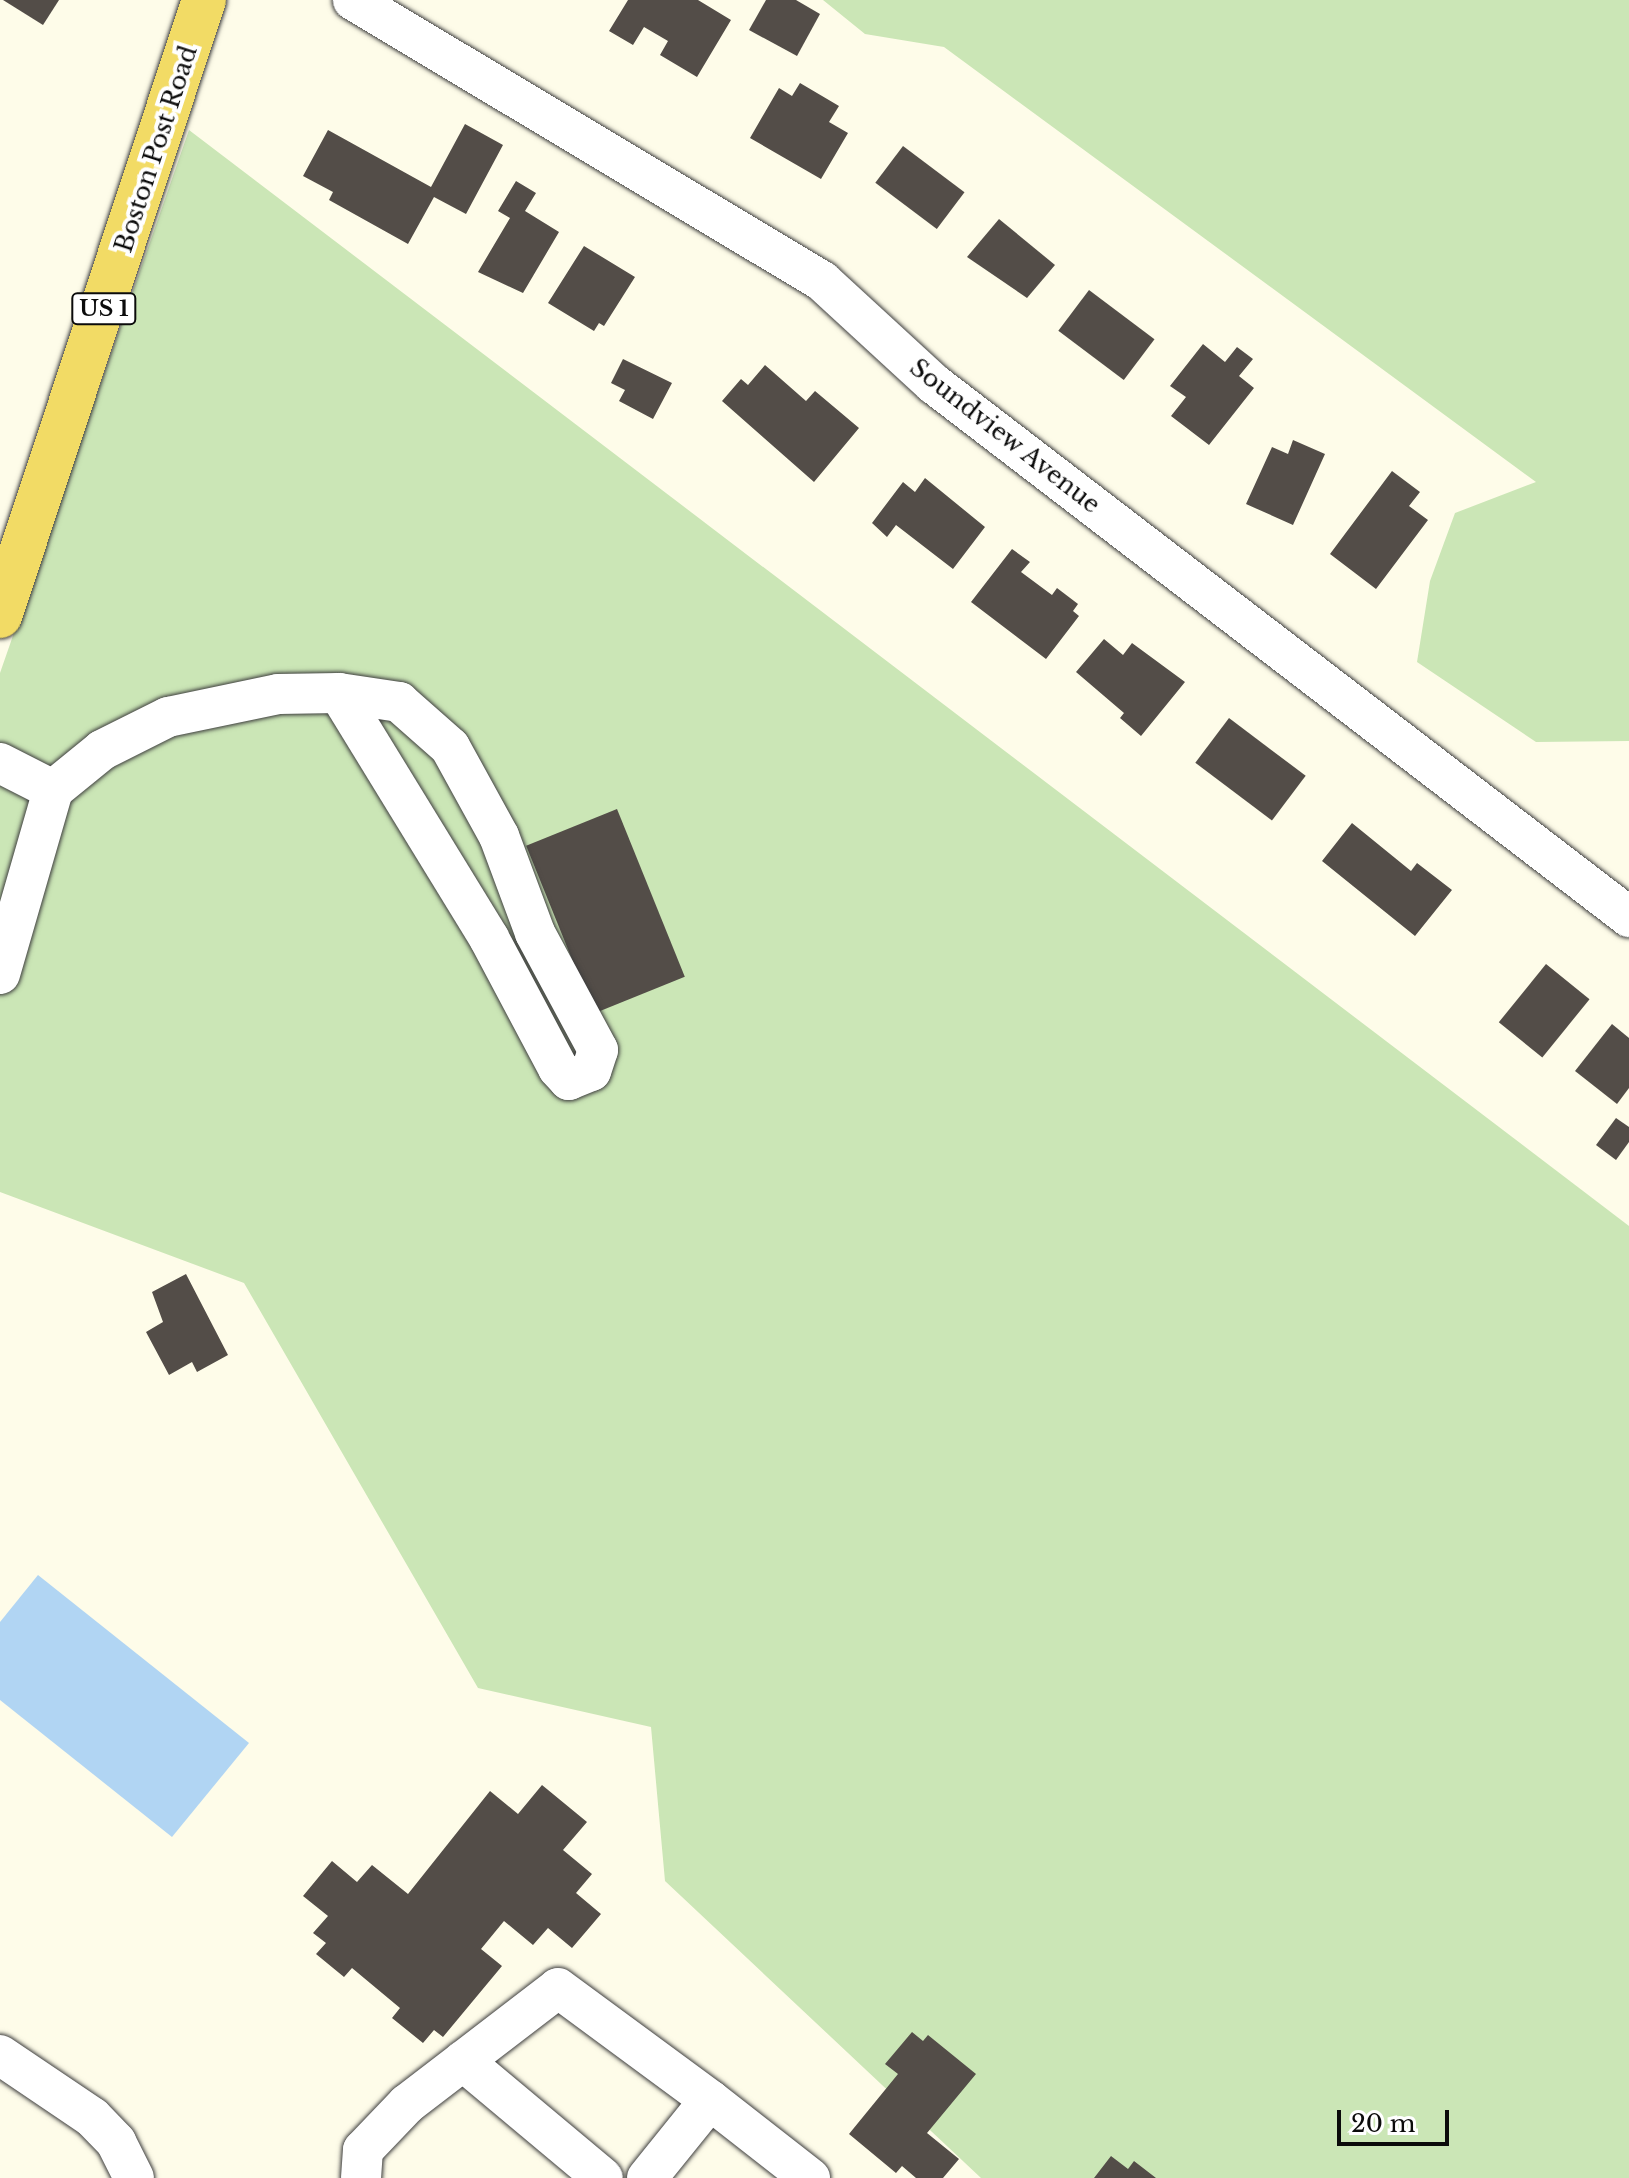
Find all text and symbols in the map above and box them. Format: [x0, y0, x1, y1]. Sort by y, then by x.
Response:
street label: Boston Post Road [109, 42, 203, 256]
road number: US 1 [70, 291, 138, 327]
street label: Soundview Avenue [904, 352, 1106, 520]
scale bar [1341, 2094, 1453, 2144]
text: 20 m [1351, 2109, 1416, 2138]

